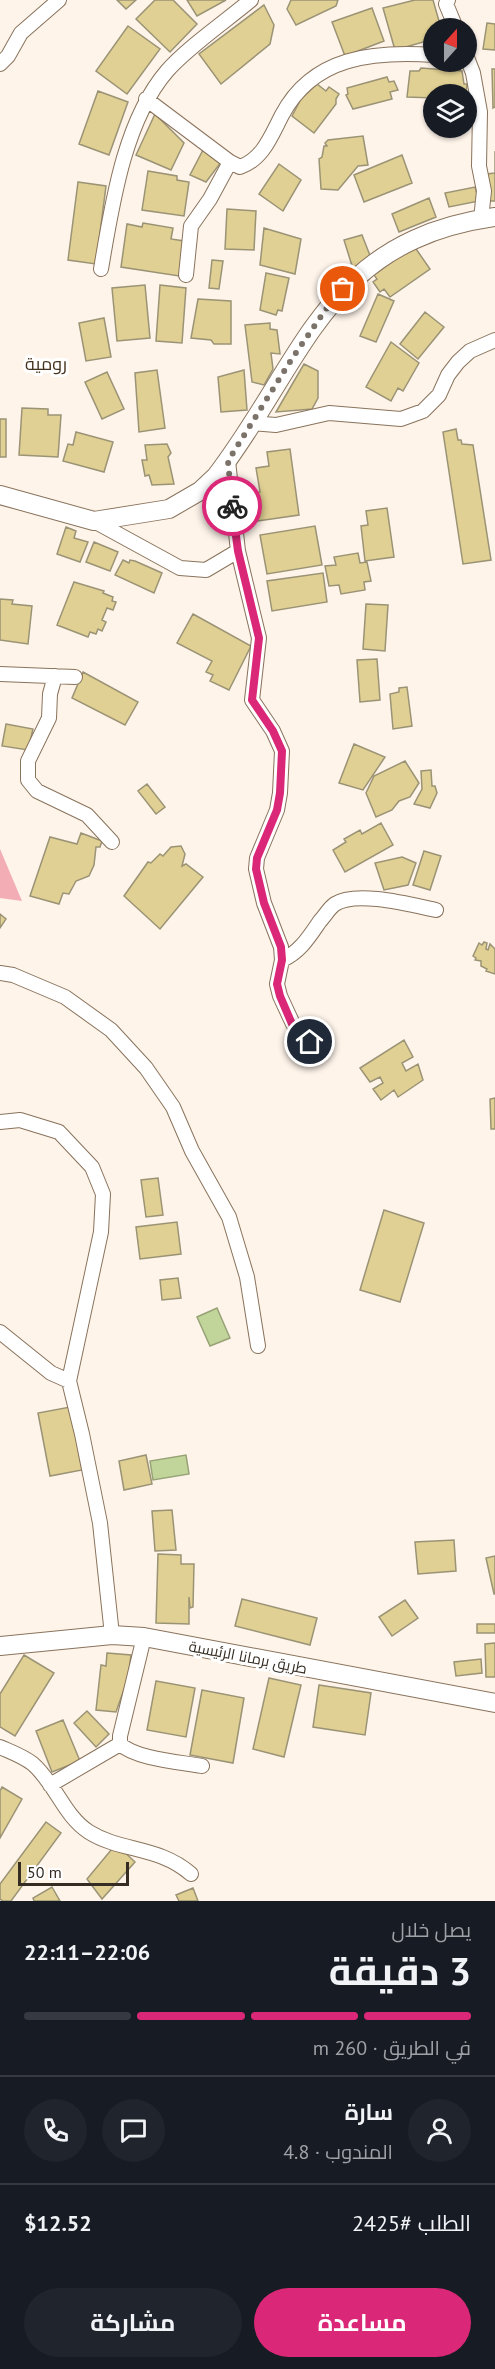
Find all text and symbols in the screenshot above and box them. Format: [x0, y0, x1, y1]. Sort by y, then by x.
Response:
north arrow [423, 18, 477, 72]
map controls [423, 18, 477, 138]
button: layers [423, 84, 477, 138]
pin [317, 263, 368, 314]
icon: bag [326, 272, 359, 305]
district label: رومية [25, 352, 67, 375]
courier [202, 476, 262, 536]
icon: bike [216, 490, 249, 523]
pin [284, 1016, 335, 1067]
icon: home [293, 1025, 326, 1058]
street label: طريق برمانا الرئيسية [187, 1636, 309, 1679]
scale bar [18, 1859, 129, 1886]
text: 50 m [27, 1862, 62, 1882]
text: يصل خلال [391, 1917, 471, 1943]
text: 22:06–22:11 [24, 1938, 150, 1966]
text: 3 دقيقة [329, 1945, 471, 1996]
text: في الطريق · 260 m [313, 2035, 471, 2061]
text: سارة [345, 2098, 393, 2126]
button: phone [24, 2099, 87, 2162]
button: chat [102, 2099, 165, 2162]
button: person [408, 2099, 471, 2162]
text: المندوب · 4.8 [283, 2139, 393, 2165]
text: $12.52 [24, 2209, 92, 2237]
text: الطلب #2425 [352, 2209, 471, 2237]
button: مشاركة [24, 2288, 242, 2357]
button: مساعدة [254, 2288, 471, 2357]

